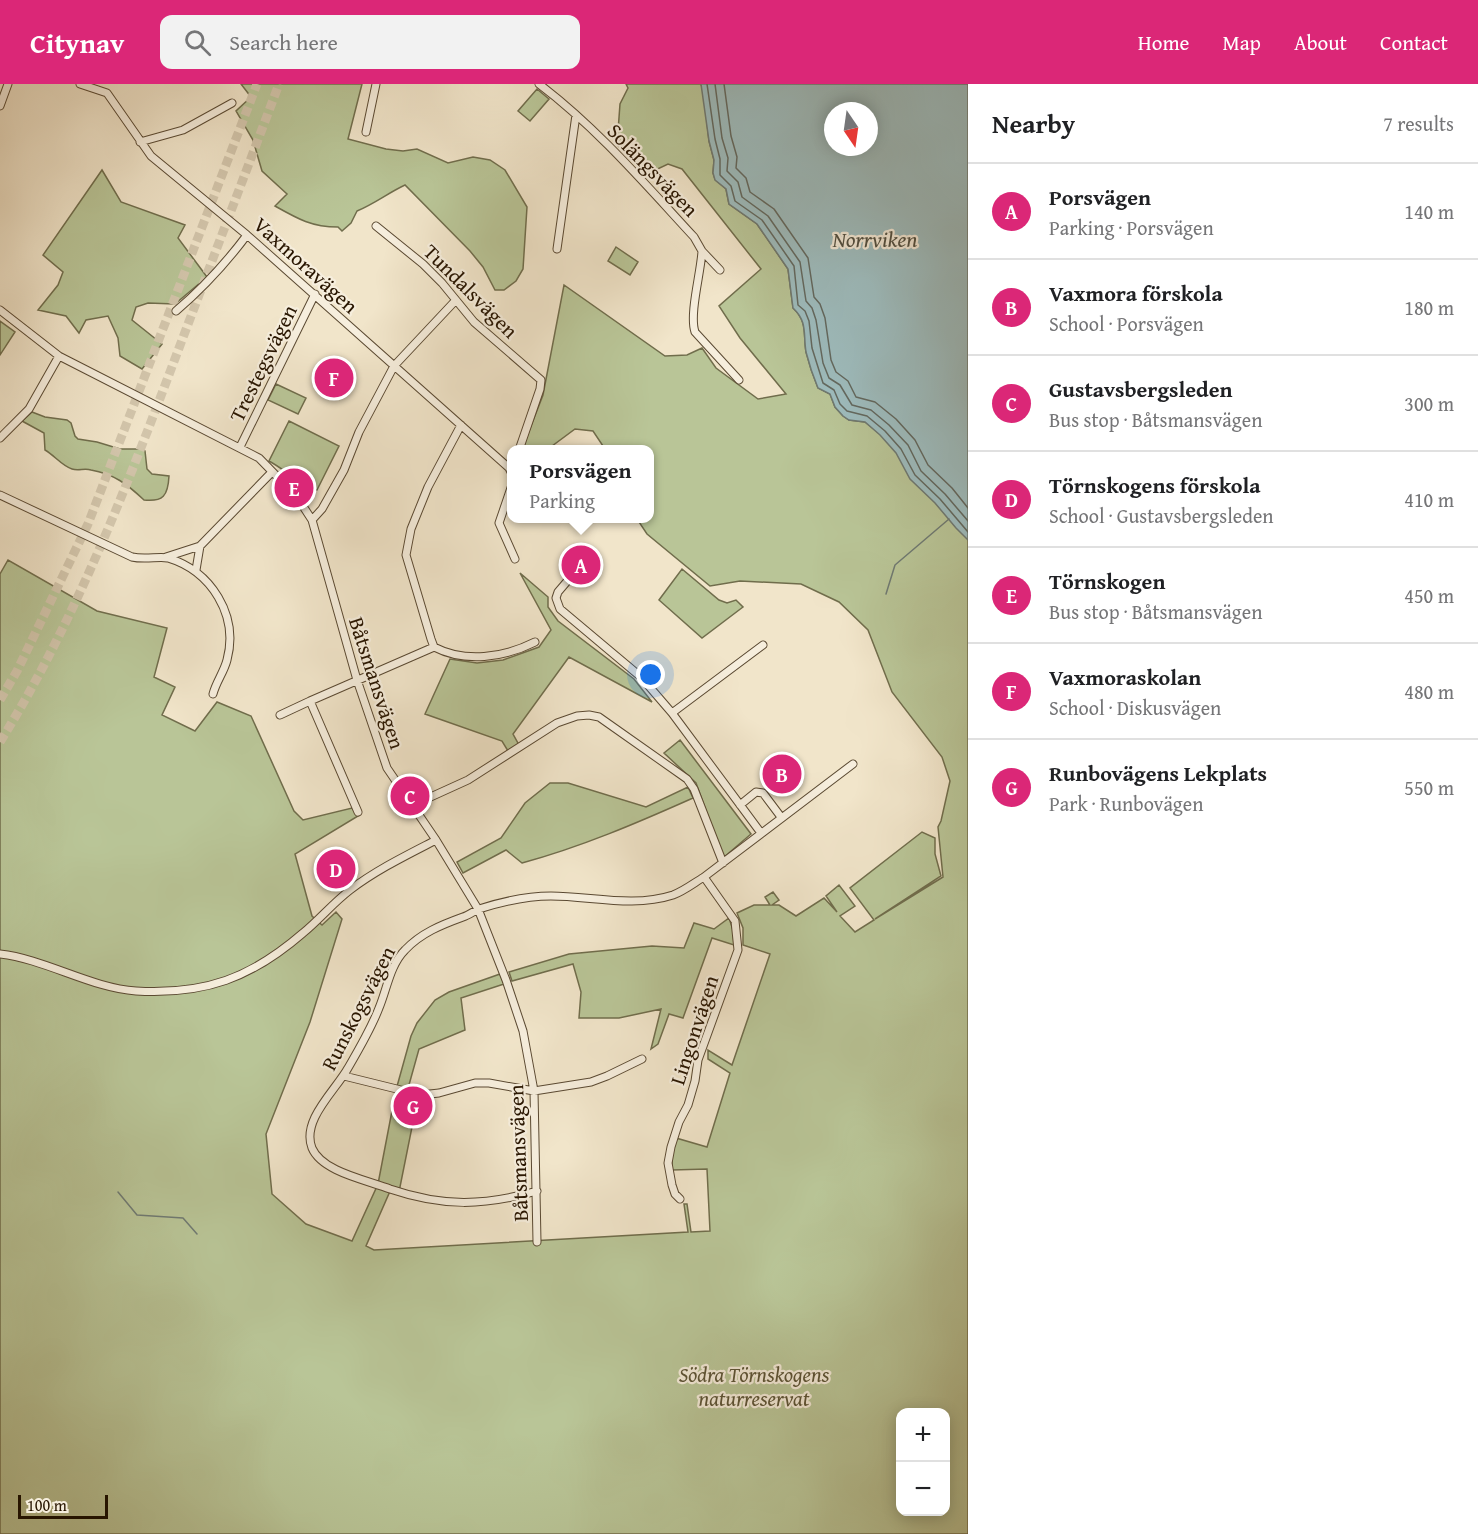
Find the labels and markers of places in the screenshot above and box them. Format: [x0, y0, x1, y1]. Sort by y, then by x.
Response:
pin: F [314, 356, 354, 400]
pin: E [274, 466, 314, 510]
pin: A [562, 542, 600, 588]
pin: B [762, 752, 802, 796]
pin: C [390, 774, 430, 818]
pin: D [316, 846, 356, 892]
pin: G [394, 1084, 432, 1128]

